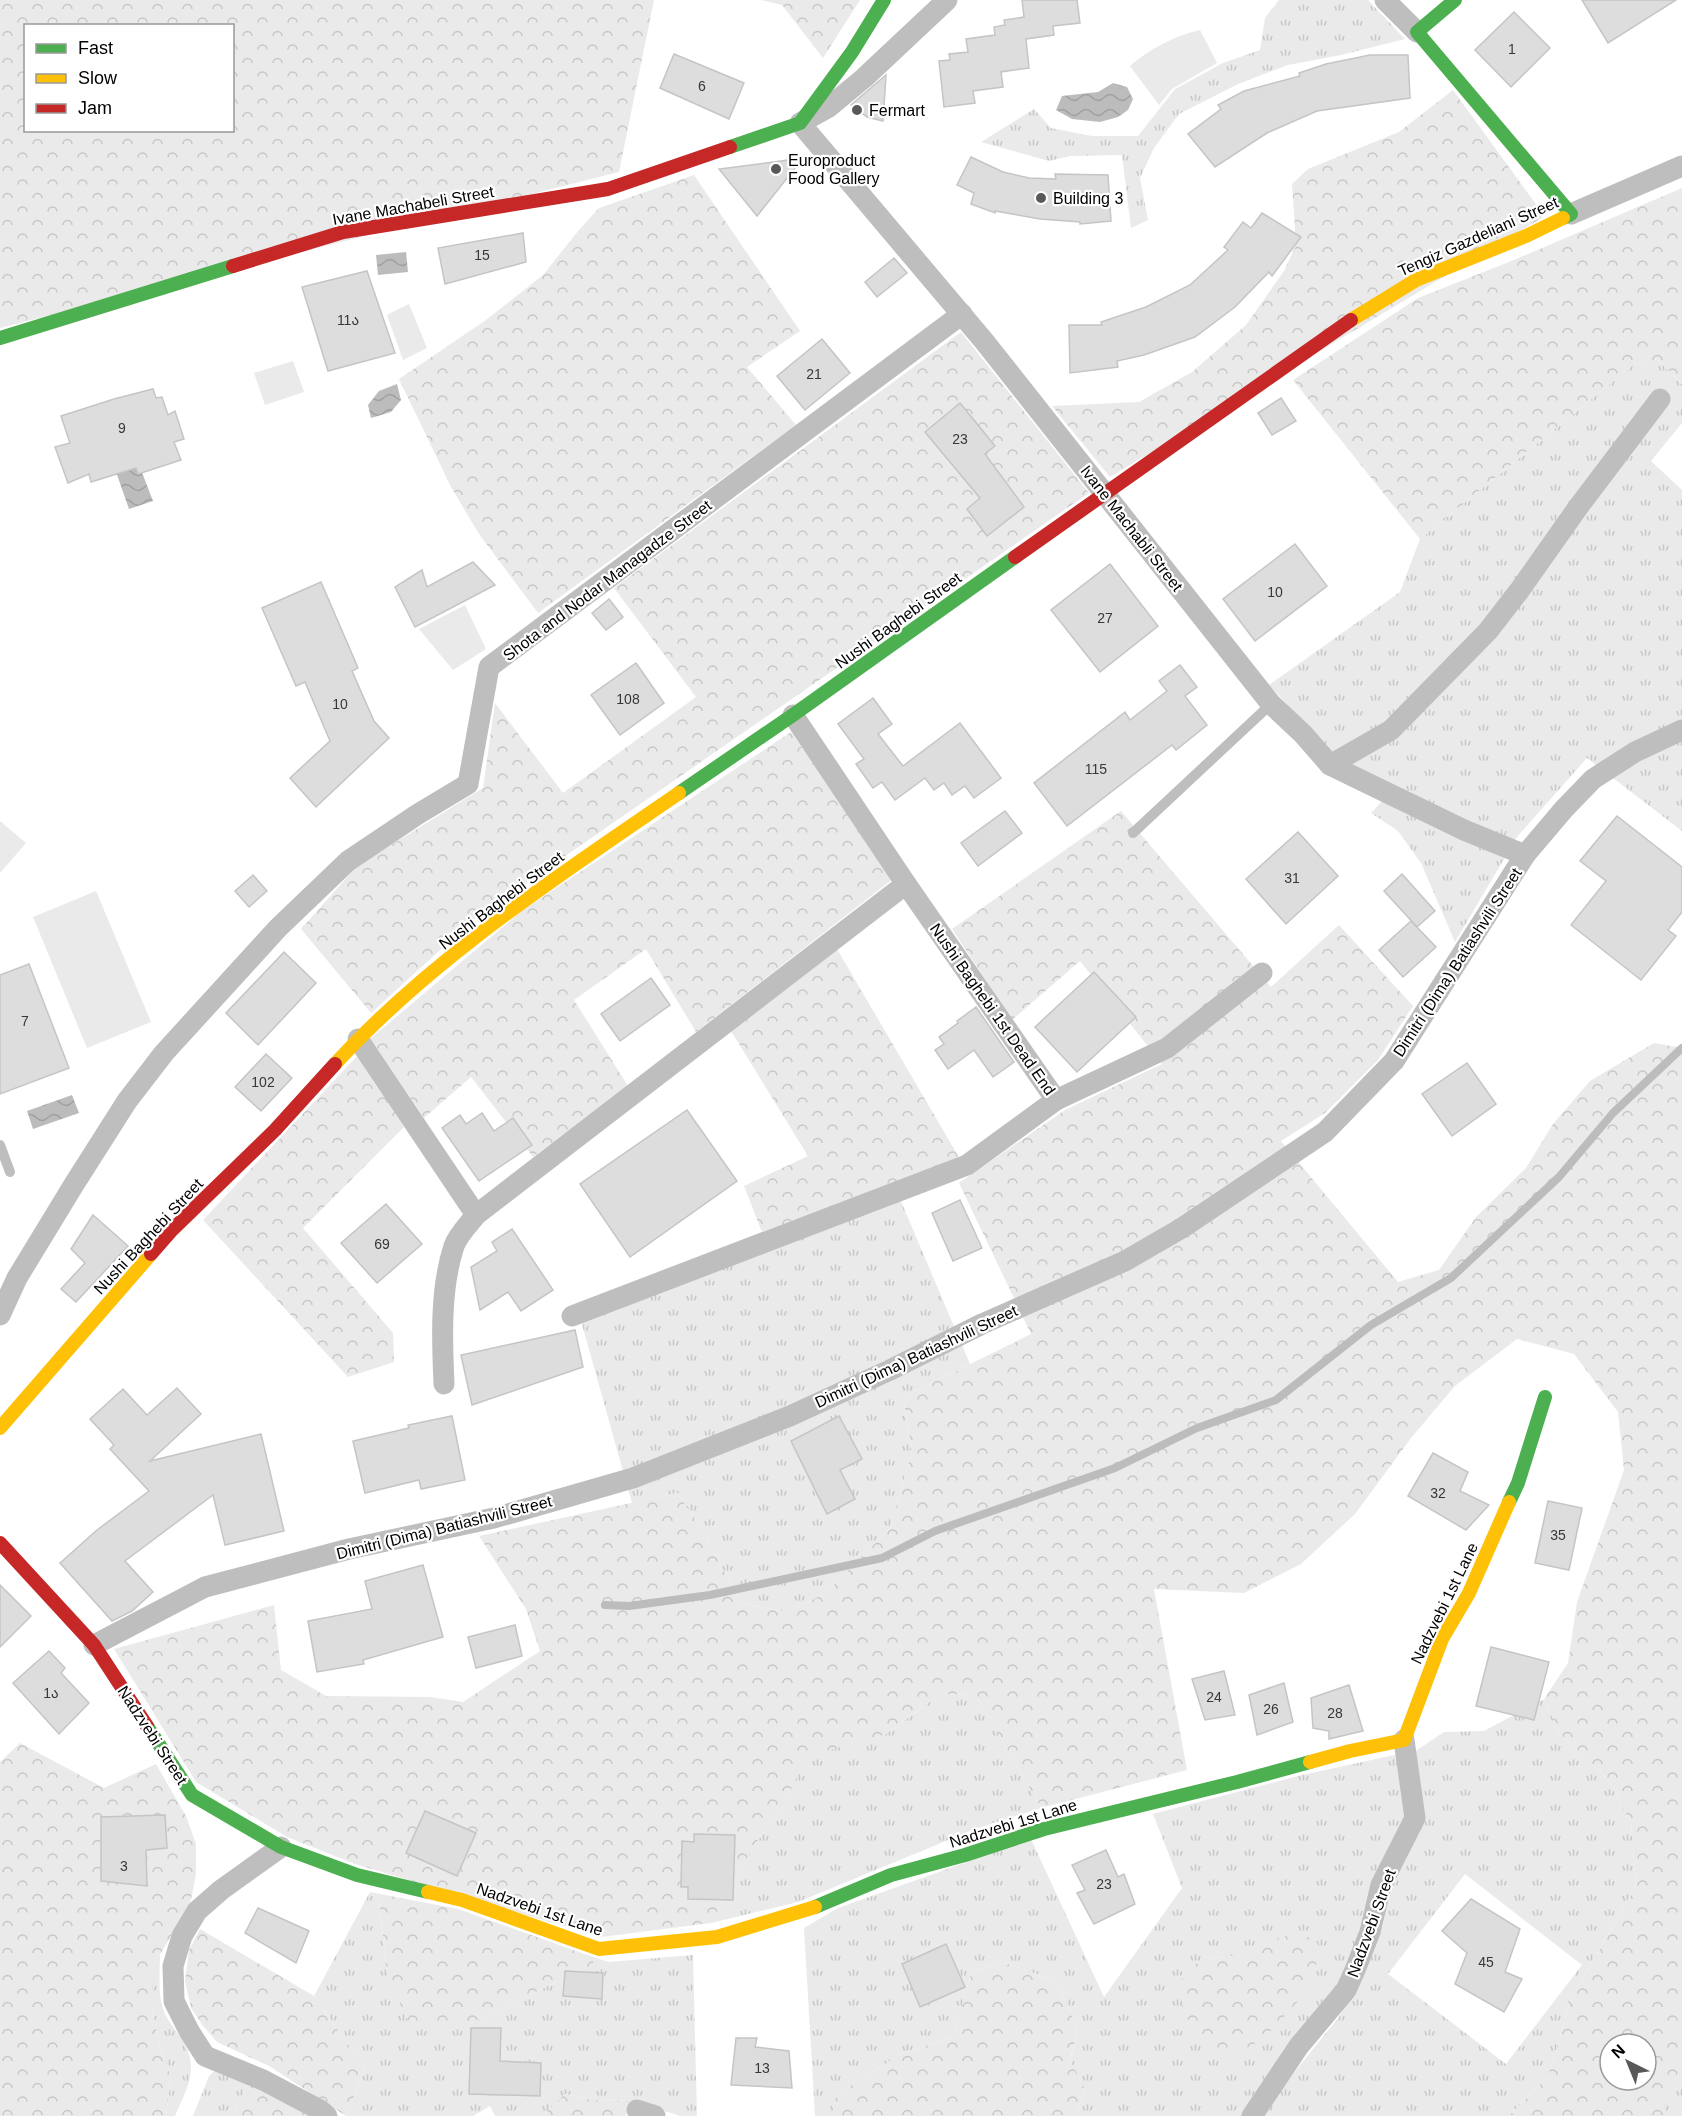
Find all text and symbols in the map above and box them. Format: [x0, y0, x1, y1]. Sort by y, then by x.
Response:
legend [24, 24, 234, 132]
text: Fast [78, 38, 113, 58]
house number: 1 [1508, 41, 1516, 57]
text: Slow [78, 68, 118, 88]
house number: 6 [698, 78, 706, 94]
text: Jam [78, 98, 112, 118]
place label: Fermart [869, 102, 926, 119]
marker: Fermart [850, 103, 864, 117]
place label: Europroduct Food Gallery [788, 152, 880, 187]
marker: Europroduct Food Gallery [769, 162, 783, 176]
street label: Ivane Machabeli Street [331, 183, 496, 228]
place label: Building 3 [1053, 190, 1123, 207]
marker: Building 3 [1034, 191, 1048, 205]
street label: Tengiz Gazdeliani Street [1396, 193, 1561, 279]
house number: 15 [474, 247, 490, 263]
house number: 11ა [337, 312, 359, 328]
house number: 21 [806, 366, 822, 382]
house number: 9 [118, 420, 126, 436]
house number: 23 [952, 431, 968, 447]
street label: Ivane Machabli Street [1077, 462, 1186, 595]
street label: Shota and Nodar Managadze Street [500, 496, 715, 664]
street label: Nushi Baghebi Street [832, 569, 965, 672]
house number: 10 [1267, 584, 1283, 600]
house number: 27 [1097, 610, 1113, 626]
house number: 108 [616, 691, 640, 707]
house number: 10 [332, 696, 348, 712]
house number: 115 [1085, 761, 1107, 777]
street label: Nushi Baghebi Street [436, 848, 567, 953]
street label: Dimitri (Dima) Batiashvili Street [1390, 864, 1525, 1060]
house number: 31 [1284, 870, 1300, 886]
street label: Nushi Baghebi 1st Dead End [927, 920, 1058, 1098]
house number: 7 [21, 1013, 29, 1029]
house number: 102 [251, 1074, 275, 1090]
street label: Nushi Baghebi Street [91, 1175, 207, 1297]
house number: 69 [374, 1236, 390, 1252]
street label: Dimitri (Dima) Batiashvili Street [812, 1302, 1021, 1411]
house number: 32 [1430, 1485, 1446, 1501]
street label: Dimitri (Dima) Batiashvili Street [335, 1492, 554, 1563]
house number: 35 [1550, 1527, 1566, 1543]
street label: Nadzvebi 1st Lane [1408, 1540, 1481, 1667]
street label: Nadzvebi Street [114, 1683, 191, 1788]
house number: 1ა [43, 1685, 59, 1701]
house number: 24 [1206, 1689, 1222, 1705]
house number: 26 [1263, 1701, 1279, 1717]
house number: 28 [1327, 1705, 1343, 1721]
street label: Nadzvebi 1st Lane [947, 1796, 1079, 1851]
house number: 3 [120, 1858, 128, 1874]
street label: Nadzvebi Street [1344, 1866, 1399, 1980]
house number: 23 [1096, 1876, 1112, 1892]
street label: Nadzvebi 1st Lane [474, 1880, 605, 1939]
house number: 45 [1478, 1954, 1494, 1970]
north arrow [1598, 2032, 1658, 2092]
text: N [1608, 2041, 1628, 2062]
house number: 13 [754, 2060, 770, 2076]

